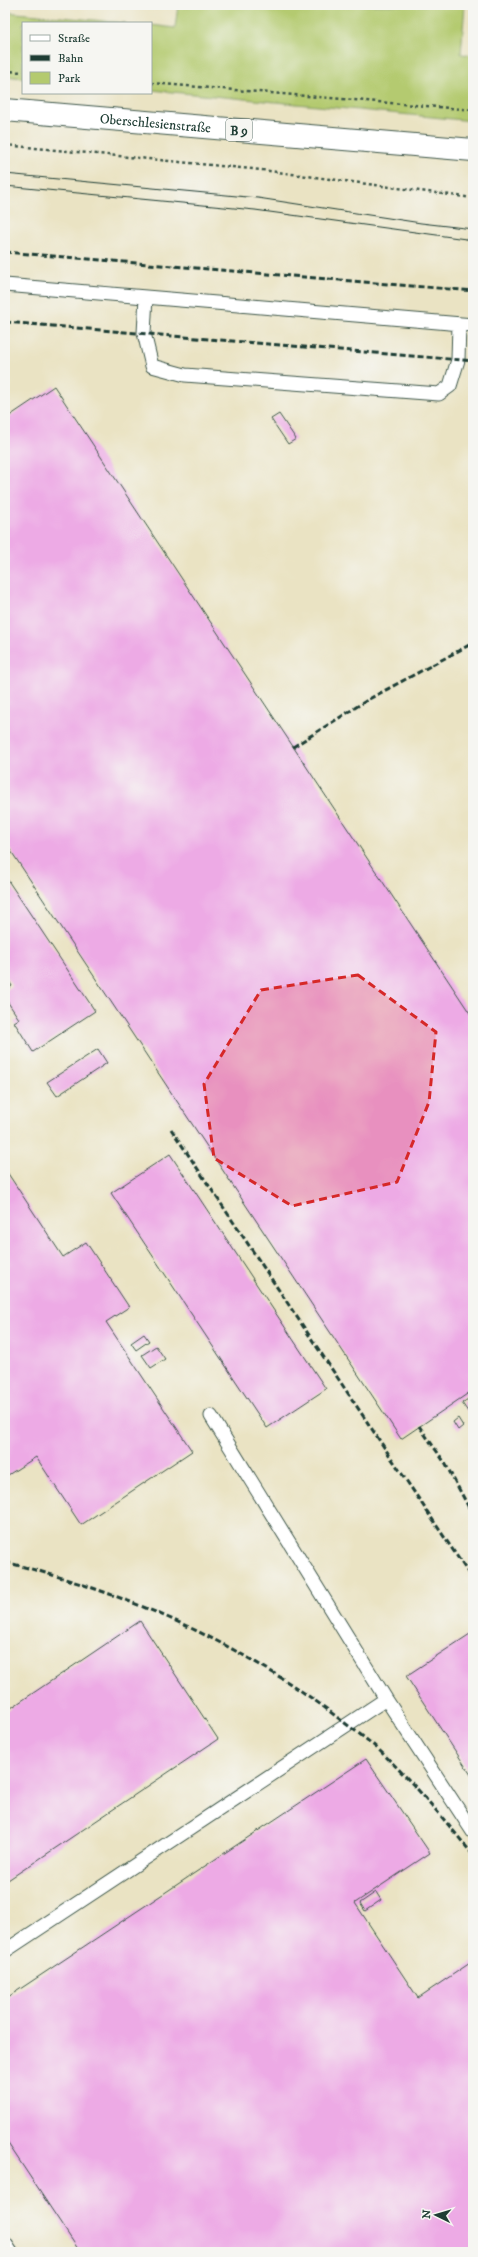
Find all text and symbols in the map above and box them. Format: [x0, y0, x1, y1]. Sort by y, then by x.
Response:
legend [22, 22, 152, 94]
text: Straße [58, 31, 90, 46]
text: Bahn [58, 51, 84, 66]
text: Park [58, 71, 80, 86]
street label: Oberschlesienstraße [99, 110, 212, 138]
road number: B 9 [226, 119, 252, 141]
north arrow [416, 2195, 456, 2235]
text: N [420, 2209, 434, 2219]

